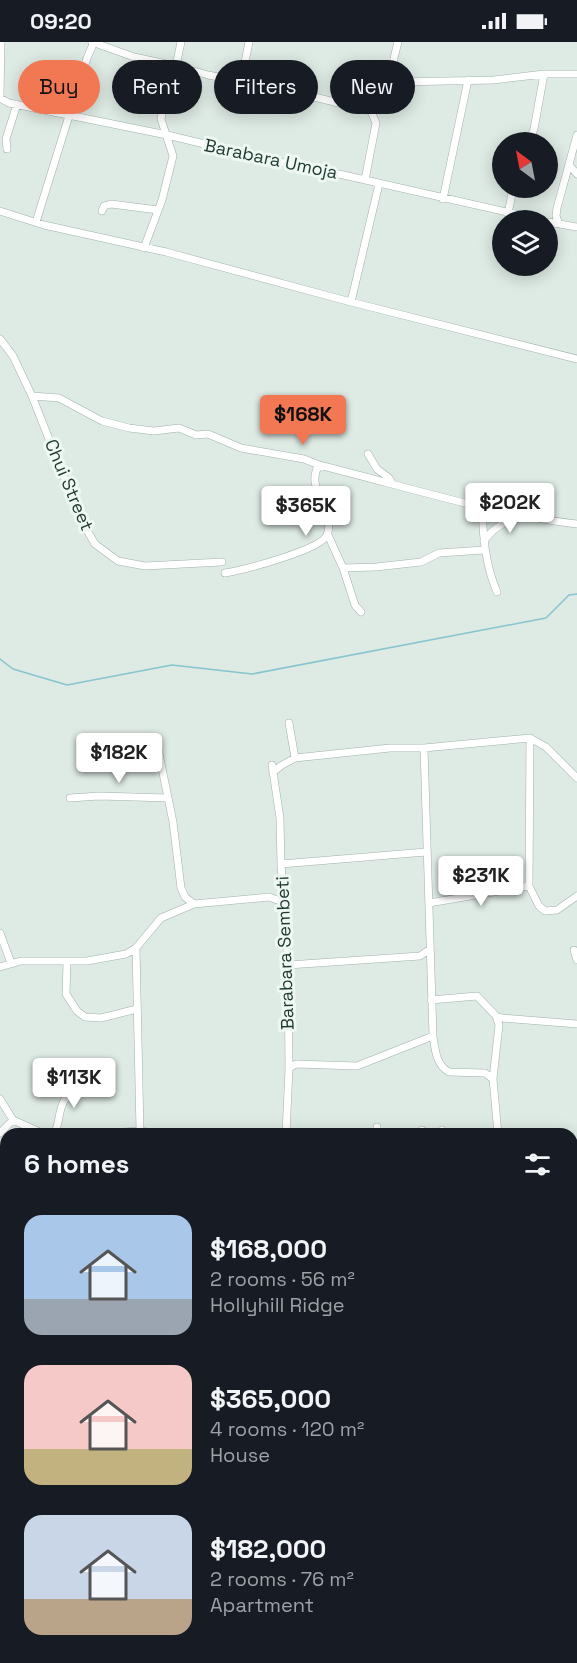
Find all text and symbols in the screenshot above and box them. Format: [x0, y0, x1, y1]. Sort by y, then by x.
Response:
text: 09:20 [30, 7, 92, 35]
chip: Buy [18, 60, 100, 114]
chip: Rent [112, 60, 202, 114]
chip: Filters [214, 60, 318, 114]
chip: New [330, 60, 415, 114]
north arrow [492, 132, 558, 198]
map controls [492, 132, 558, 276]
street label: Barabara Umoja [202, 133, 340, 184]
button: layers [492, 210, 558, 276]
pin: $168K [261, 395, 345, 446]
text: $168K [274, 401, 332, 427]
street label: Chui Street [40, 435, 99, 534]
pin: $202K [468, 483, 552, 534]
pin: $365K [264, 486, 348, 537]
text: $202K [479, 489, 541, 515]
text: $365K [275, 492, 337, 518]
pin: $182K [77, 733, 161, 784]
text: $182K [90, 739, 148, 765]
pin: $231K [439, 856, 523, 907]
text: $231K [452, 862, 510, 888]
street label: Barabara Sembeti [270, 876, 299, 1030]
pin: $113K [32, 1058, 116, 1109]
text: $113K [47, 1064, 101, 1090]
text: 6 homes [24, 1147, 129, 1181]
icon: filters [521, 1148, 554, 1181]
text: $168,000 [210, 1232, 327, 1266]
icon: home [72, 1239, 144, 1311]
text: 2 rooms · 56 m² [210, 1266, 355, 1292]
text: Hollyhill Ridge [210, 1292, 345, 1318]
text: $365,000 [210, 1382, 331, 1416]
icon: home [72, 1389, 144, 1461]
text: 4 rooms · 120 m² [210, 1416, 364, 1442]
text: House [210, 1442, 270, 1468]
text: $182,000 [210, 1532, 326, 1566]
icon: home [72, 1539, 144, 1611]
text: 2 rooms · 76 m² [210, 1566, 354, 1592]
text: Apartment [210, 1592, 314, 1618]

